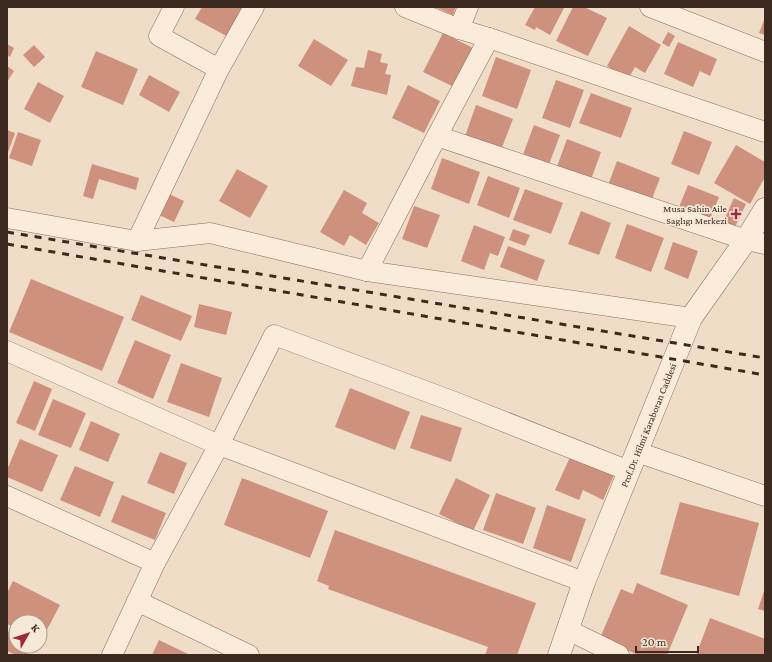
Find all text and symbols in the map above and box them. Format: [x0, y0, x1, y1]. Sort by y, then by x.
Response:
place label: Musa Sahin Aile Saglıgı Merkezi [663, 203, 728, 226]
marker: Musa Sahin Aile Saglıgı Merkezi [730, 208, 742, 220]
street label: Prof.Dr. Hilmi Karaboran Caddesi [619, 361, 679, 489]
north arrow [8, 614, 48, 654]
text: K [29, 621, 43, 635]
scale bar [636, 628, 698, 654]
text: 20 m [642, 635, 667, 649]

